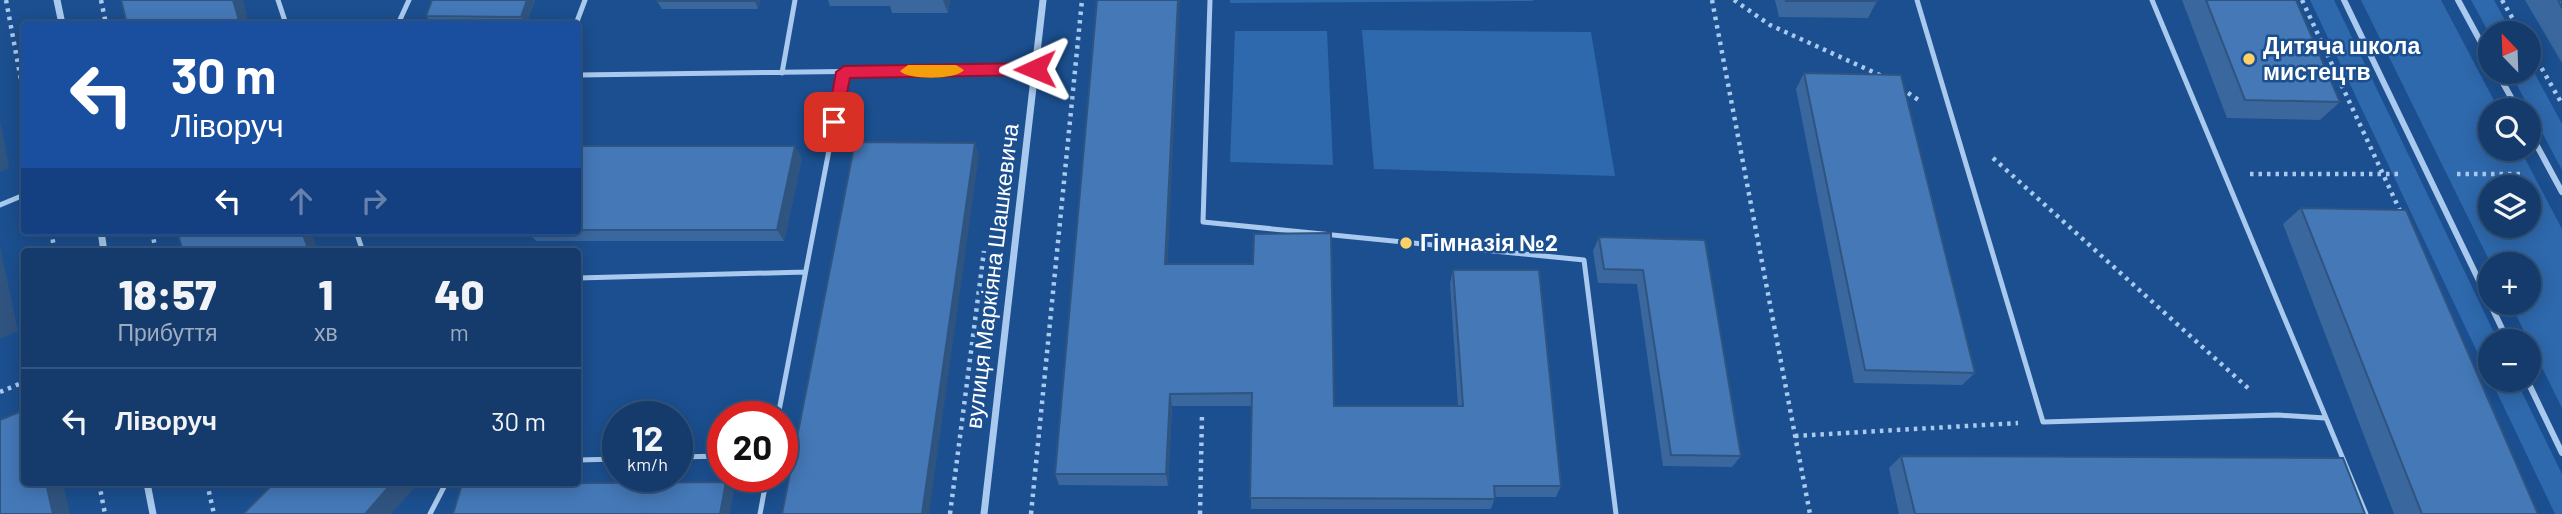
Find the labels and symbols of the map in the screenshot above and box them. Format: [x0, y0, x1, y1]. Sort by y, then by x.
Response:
north arrow [2478, 21, 2541, 84]
place label: Дитяча школа мистецтв [2263, 31, 2420, 85]
position arrow [998, 32, 1072, 106]
marker: Дитяча школа мистецтв [2241, 51, 2257, 67]
pin [804, 92, 864, 152]
street label: вулиця Маркіяна Шашкевича [958, 122, 1024, 430]
place label: Гімназія №2 [1420, 228, 1558, 256]
marker: Гімназія №2 [1398, 235, 1414, 251]
speed limit sign: 20 [707, 401, 798, 492]

